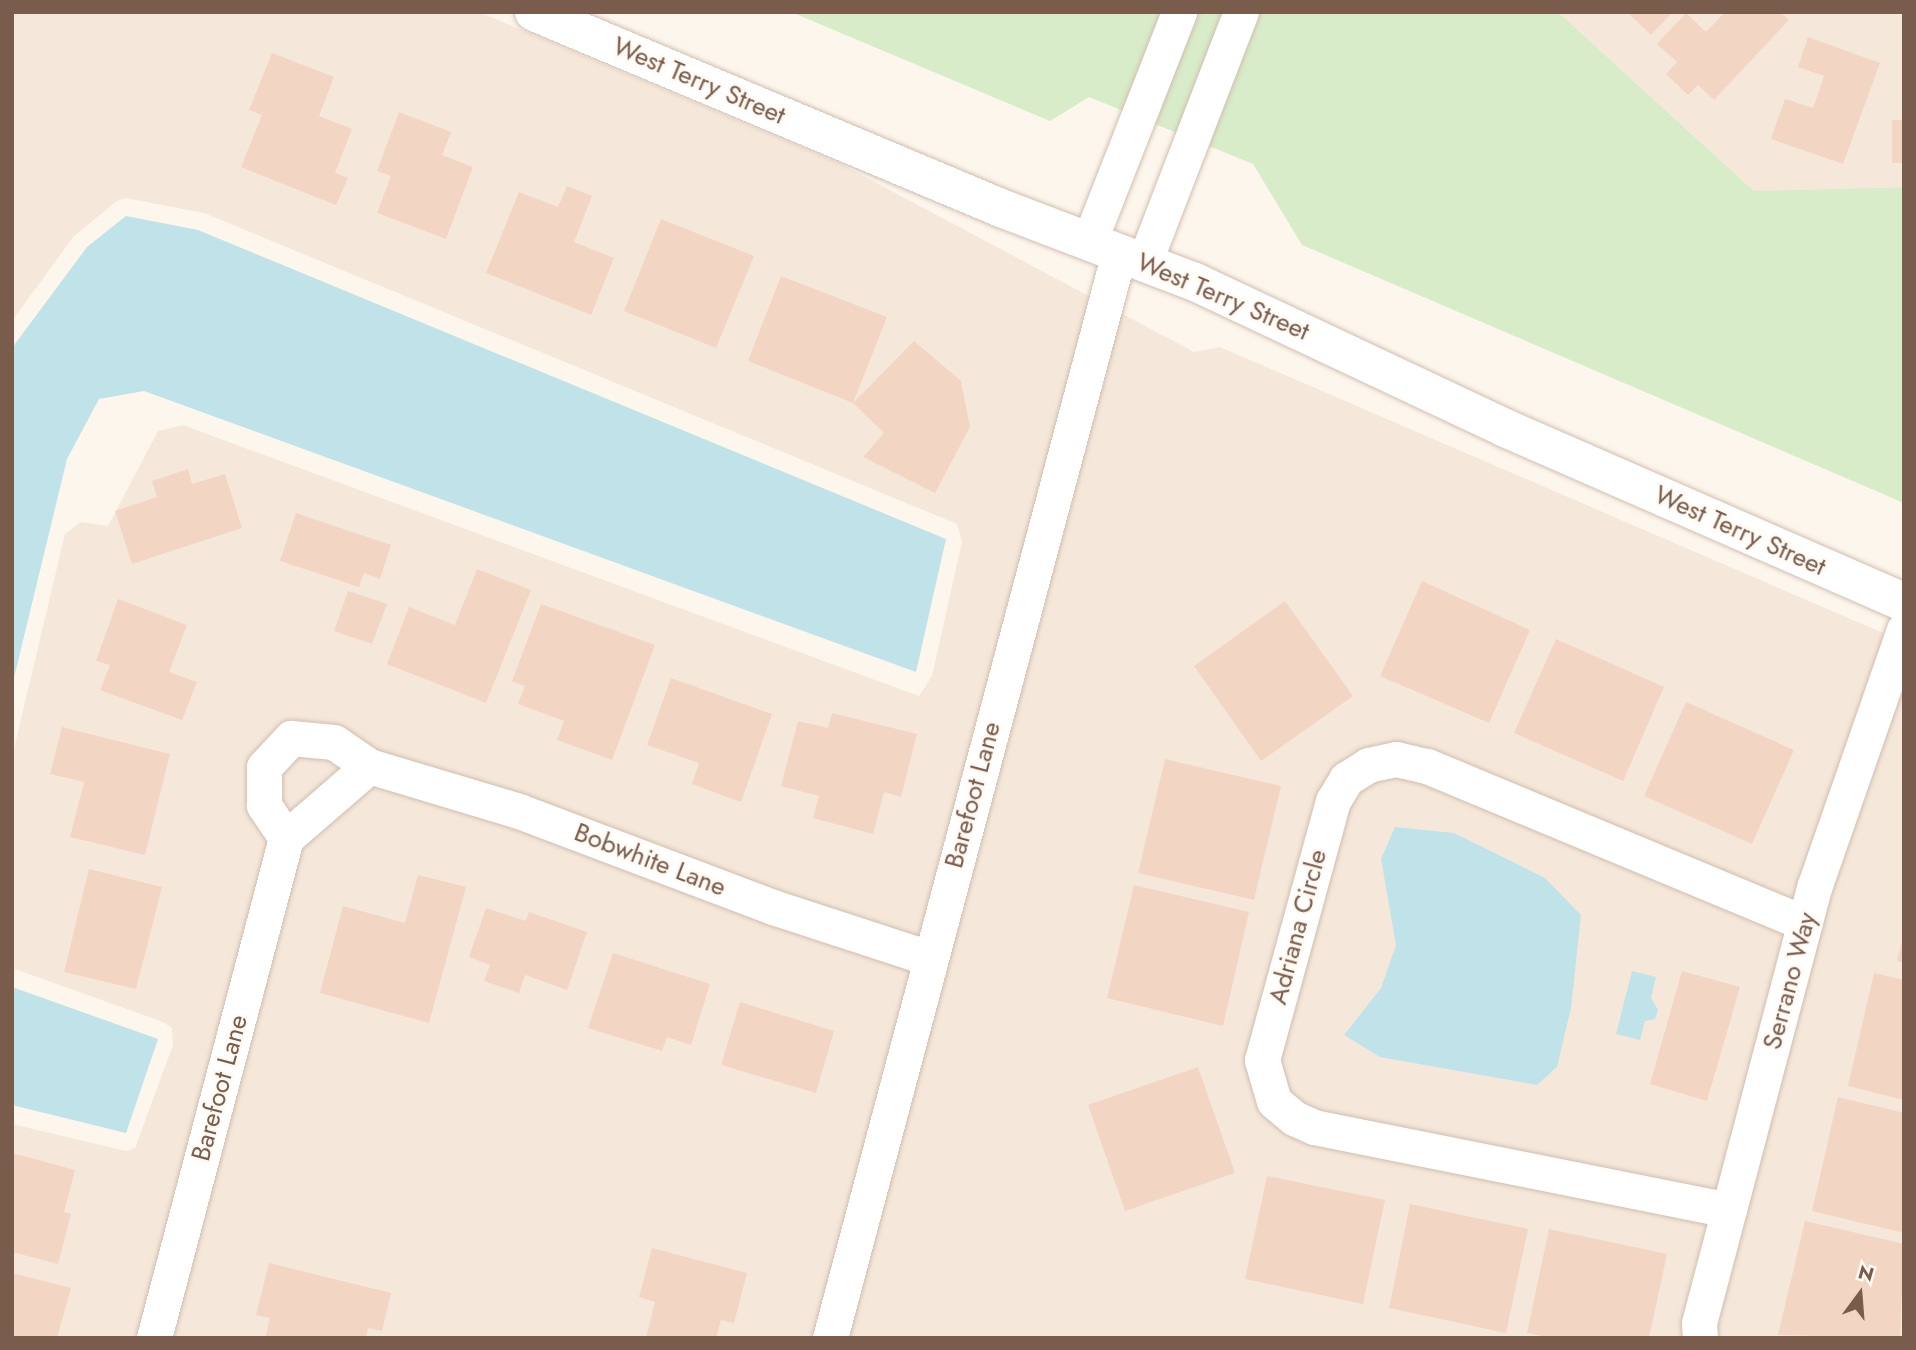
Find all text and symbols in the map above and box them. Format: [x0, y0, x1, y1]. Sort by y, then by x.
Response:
street label: West Terry Street [608, 31, 790, 131]
street label: West Terry Street [1132, 247, 1314, 347]
street label: West Terry Street [1649, 479, 1831, 583]
street label: Barefoot Lane [939, 718, 1007, 872]
street label: Bobwhite Lane [570, 817, 730, 903]
street label: Adriana Circle [1262, 846, 1334, 1008]
street label: Serrano Way [1757, 909, 1823, 1053]
street label: Barefoot Lane [186, 1011, 254, 1165]
text: N [1855, 1258, 1877, 1288]
north arrow [1825, 1259, 1895, 1329]

